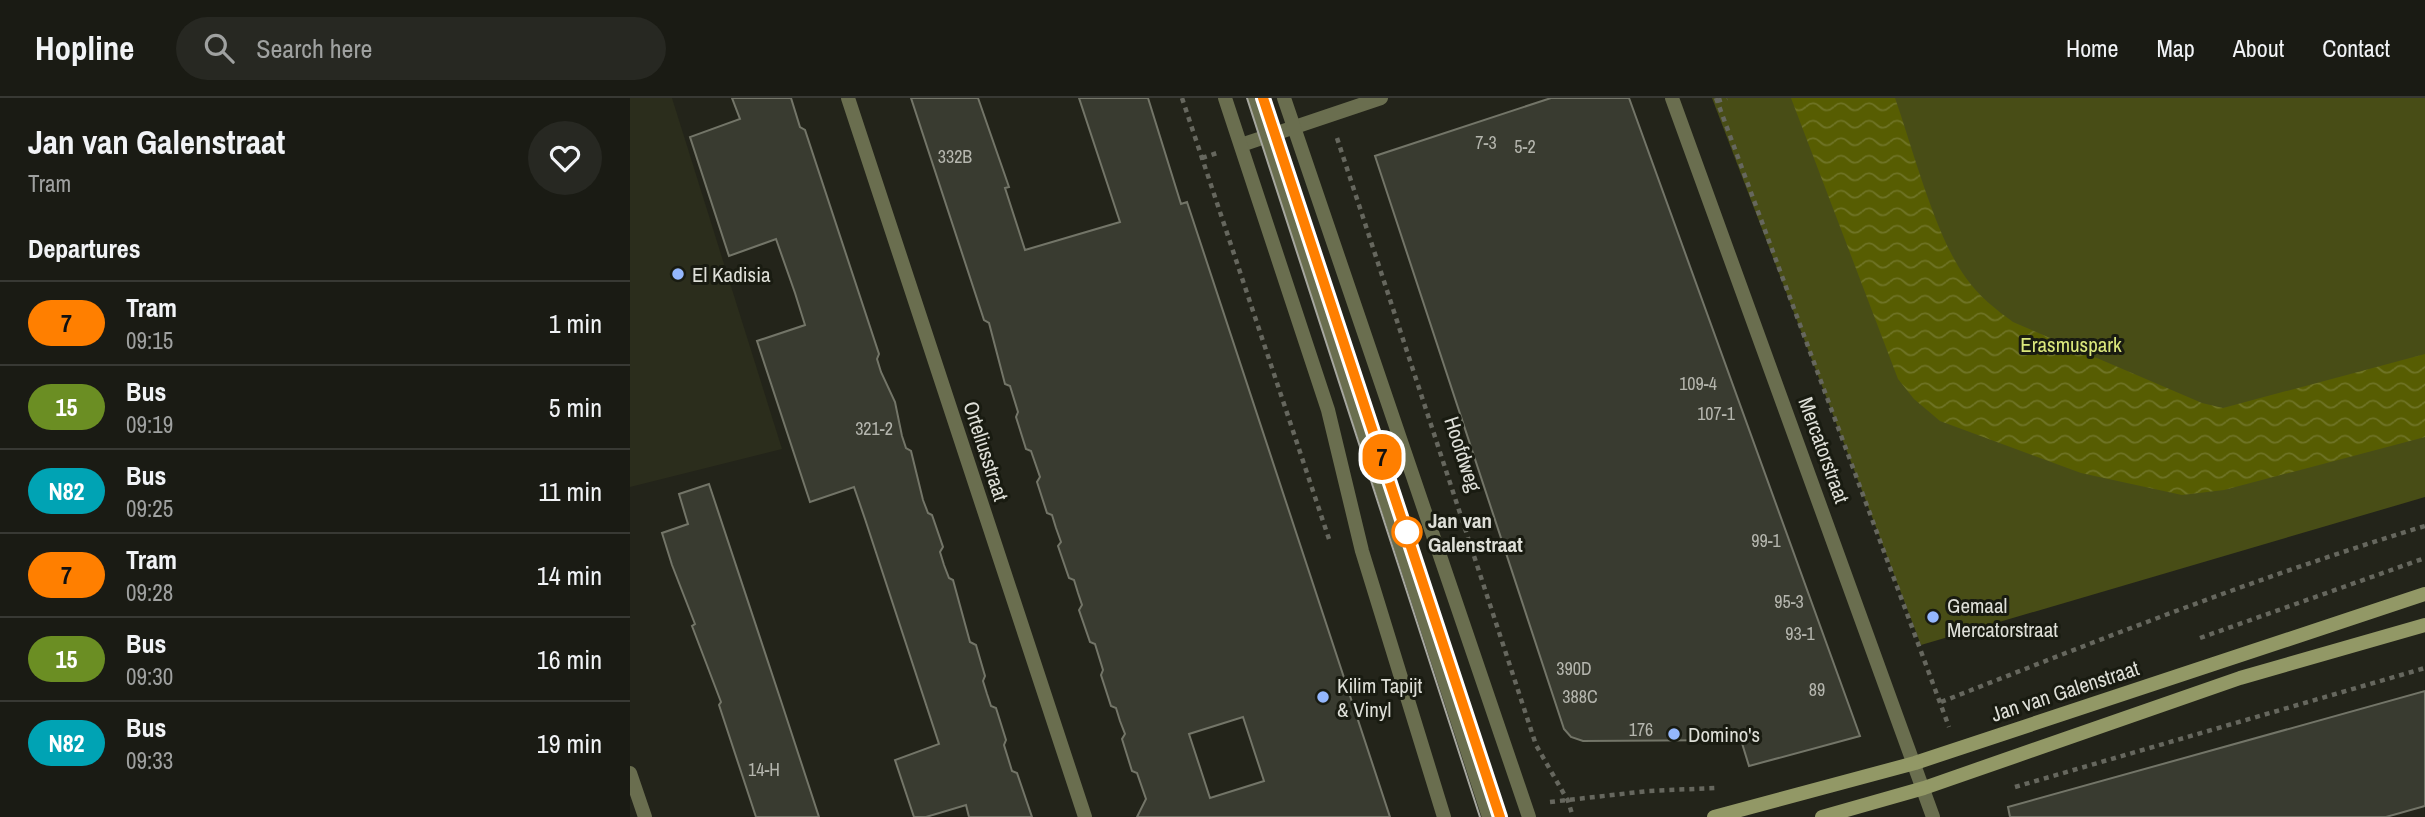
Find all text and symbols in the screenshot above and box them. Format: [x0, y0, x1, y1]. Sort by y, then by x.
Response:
search box [176, 17, 666, 80]
text: Hopline [35, 26, 134, 70]
icon: search [200, 29, 238, 67]
text: Search here [256, 31, 372, 66]
text: Home [2066, 32, 2118, 64]
text: Map [2156, 32, 2195, 64]
text: About [2233, 32, 2284, 64]
text: Contact [2322, 32, 2390, 64]
text: Jan van Galenstraat [28, 120, 285, 164]
button: heart [528, 121, 602, 195]
house number: 7-3 [1475, 130, 1497, 155]
house number: 5-2 [1514, 134, 1536, 159]
house number: 332B [938, 144, 972, 169]
text: Tram [28, 168, 71, 199]
text: Departures [28, 231, 141, 266]
place label: El Kadisia [692, 260, 771, 289]
marker: El Kadisia [670, 266, 686, 282]
text: Tram [126, 290, 177, 325]
text: 1 min [549, 306, 602, 341]
text: 7 [61, 307, 72, 339]
text: 09:15 [126, 325, 173, 356]
park label: Erasmuspark [2020, 330, 2122, 359]
house number: 109-4 [1679, 371, 1717, 396]
text: Bus [126, 374, 166, 409]
text: 5 min [549, 390, 602, 425]
text: 15 [56, 391, 77, 423]
street label: Mercatorstraat [1791, 393, 1857, 507]
street label: Orteliusstraat [956, 397, 1016, 505]
house number: 107-1 [1697, 401, 1736, 426]
text: 09:19 [126, 409, 173, 440]
street label: Hoofdweg [1437, 413, 1489, 496]
house number: 321-2 [855, 416, 893, 441]
line badge: 7 [1359, 434, 1405, 480]
text: 7 [1377, 441, 1387, 473]
text: Bus [126, 458, 166, 493]
text: 11 min [538, 474, 602, 509]
text: N82 [48, 475, 85, 507]
text: 09:25 [126, 493, 173, 524]
place label: Jan van Galenstraat [1428, 506, 1523, 559]
marker: Jan van Galenstraat [1392, 517, 1422, 547]
house number: 99-1 [1751, 528, 1782, 553]
text: Tram [126, 542, 177, 577]
text: 14 min [537, 558, 602, 593]
text: 7 [61, 559, 72, 591]
text: 09:28 [126, 577, 173, 608]
house number: 95-3 [1774, 589, 1804, 614]
place label: Gemaal Mercatorstraat [1947, 591, 2058, 644]
marker: Gemaal Mercatorstraat [1925, 609, 1941, 625]
house number: 93-1 [1785, 621, 1816, 646]
text: Bus [126, 626, 166, 661]
text: 16 min [537, 642, 602, 677]
text: 15 [56, 643, 77, 675]
street label: Jan van Galenstraat [1987, 653, 2143, 729]
house number: 390D [1556, 656, 1592, 681]
text: 09:30 [126, 661, 173, 692]
place label: Kilim Tapijt & Vinyl [1337, 671, 1422, 724]
house number: 89 [1809, 677, 1825, 702]
house number: 388C [1562, 684, 1598, 709]
marker: Kilim Tapijt & Vinyl [1315, 689, 1331, 705]
text: Bus [126, 710, 166, 745]
house number: 176 [1629, 717, 1653, 742]
place label: Domino's [1688, 720, 1760, 749]
text: 19 min [537, 726, 602, 761]
marker: Domino's [1666, 726, 1682, 742]
text: N82 [48, 727, 85, 759]
text: 09:33 [126, 745, 173, 776]
house number: 14-H [748, 757, 780, 782]

